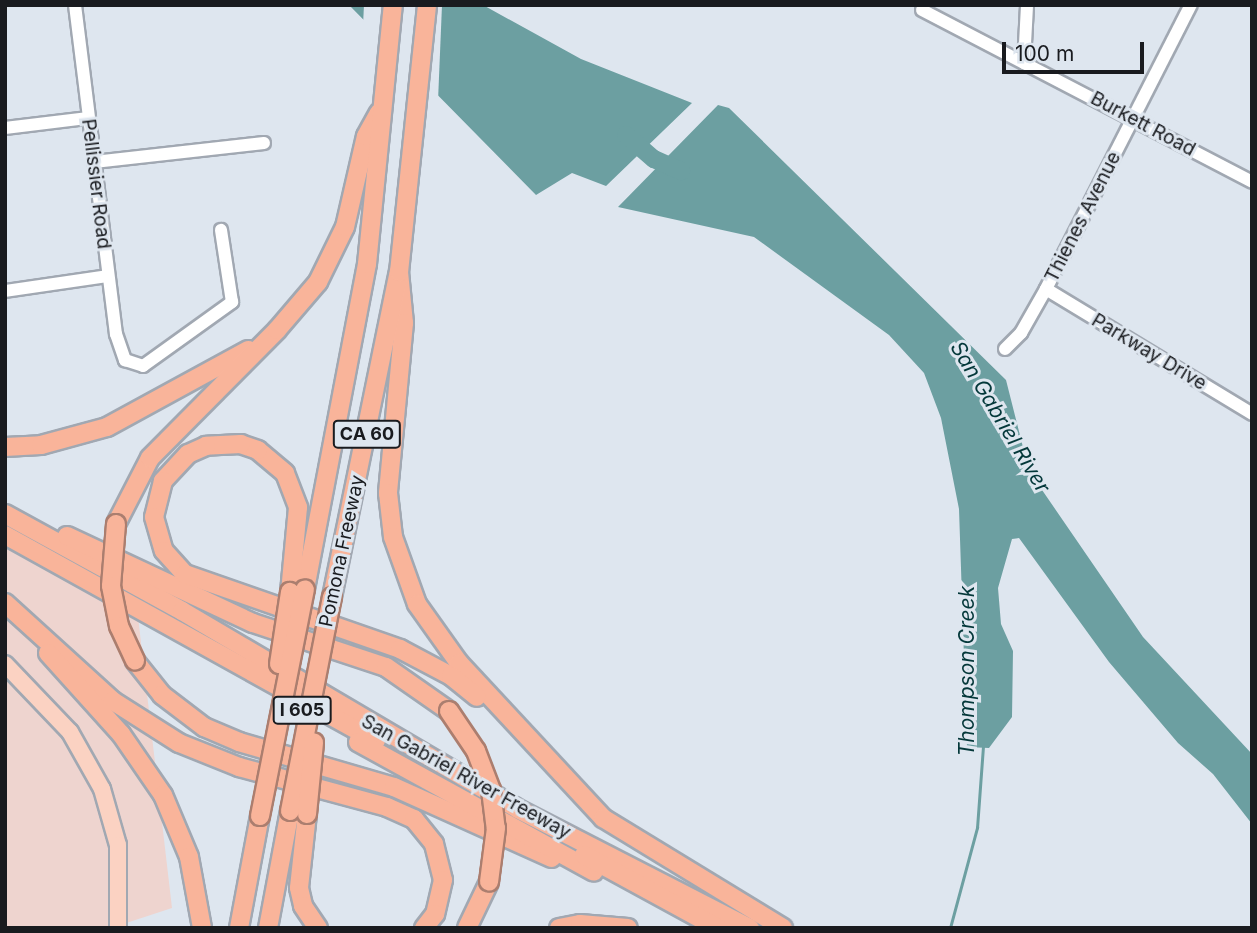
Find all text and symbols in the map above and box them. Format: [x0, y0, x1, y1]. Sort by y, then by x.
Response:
scale bar [1005, 28, 1147, 72]
text: 100 m [1015, 41, 1074, 66]
street label: Burkett Road [1087, 87, 1199, 161]
street label: Pellissier Road [77, 118, 115, 250]
street label: Thienes Avenue [1040, 148, 1126, 286]
street label: Parkway Drive [1088, 309, 1210, 395]
water label: San Gabriel River [945, 337, 1055, 497]
road number: CA 60 [332, 420, 402, 448]
street label: Pomona Freeway [315, 473, 369, 629]
water label: Thompson Creek [954, 586, 980, 756]
road number: I 605 [272, 696, 332, 724]
street label: San Gabriel River Freeway [357, 710, 575, 844]

